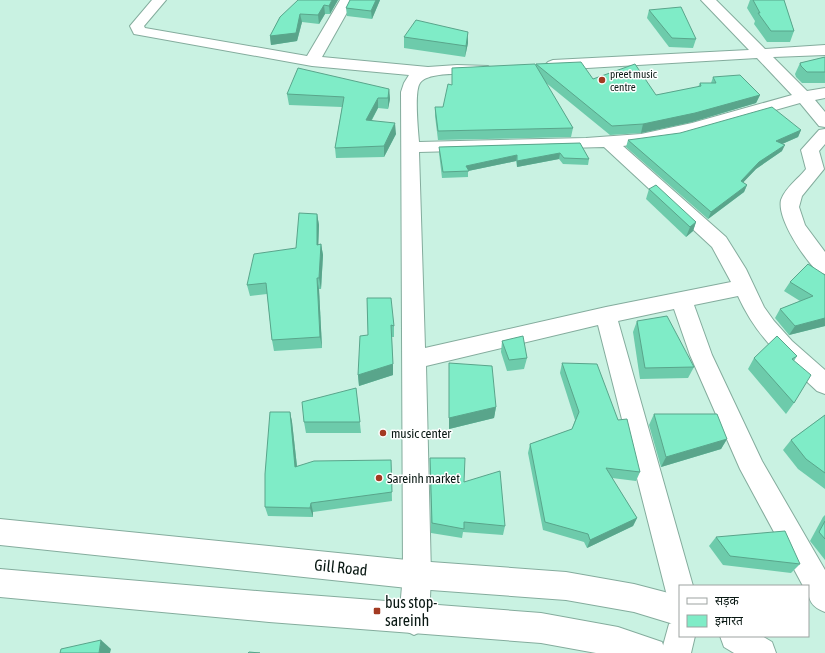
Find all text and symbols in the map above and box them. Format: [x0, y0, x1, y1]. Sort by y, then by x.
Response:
place label: preet music centre [610, 68, 658, 93]
marker: preet music centre [597, 75, 607, 85]
place label: music center [391, 426, 451, 441]
marker: music center [378, 428, 388, 438]
place label: Sareinh market [387, 471, 460, 486]
marker: Sareinh market [374, 473, 384, 483]
street label: Gill Road [314, 555, 368, 579]
legend [679, 585, 809, 637]
place label: bus stop- sareinh [385, 593, 437, 629]
text: सड़क [715, 594, 740, 608]
marker: bus stop- sareinh [372, 606, 382, 616]
text: इमारत [715, 614, 744, 628]

